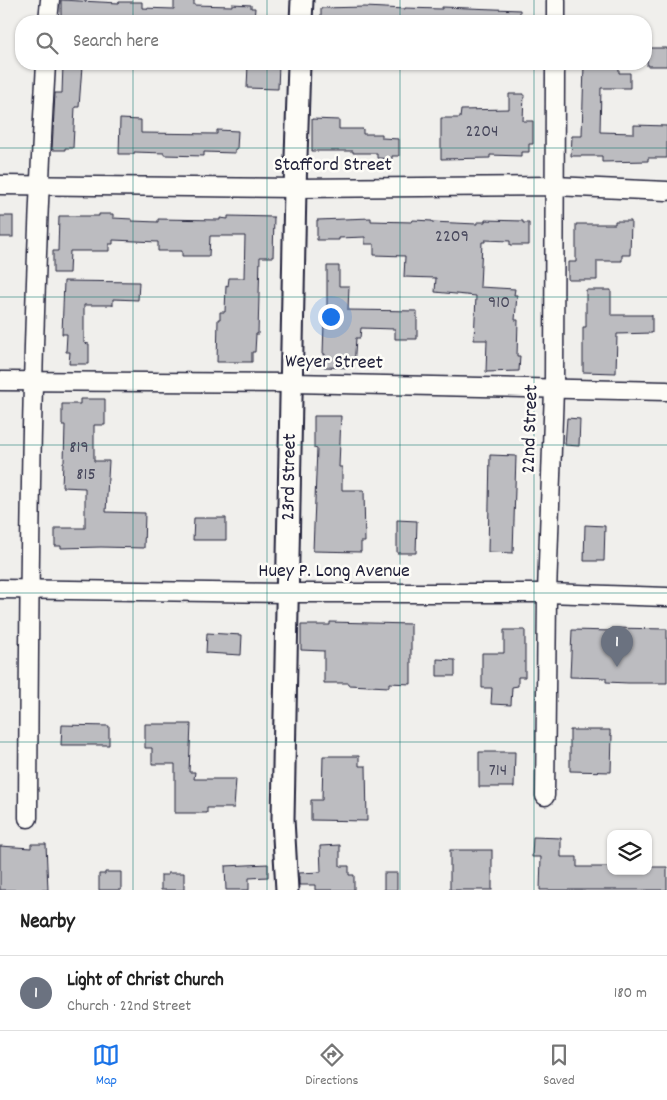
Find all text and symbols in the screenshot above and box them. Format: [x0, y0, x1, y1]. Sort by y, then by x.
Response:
search box [15, 15, 652, 70]
icon: search [33, 29, 61, 57]
text: Search here [73, 29, 159, 56]
house number: 2204 [465, 120, 499, 145]
street label: Stafford Street [274, 152, 392, 180]
house number: 2209 [435, 225, 469, 250]
house number: 910 [488, 291, 510, 316]
your location [318, 304, 344, 330]
street label: Weyer Street [285, 348, 383, 378]
street label: 22nd Street [515, 384, 547, 474]
street label: 23rd Street [275, 433, 305, 521]
house number: 819 [69, 436, 89, 461]
house number: 815 [76, 463, 96, 488]
street label: Huey P. Long Avenue [258, 558, 410, 586]
pin: 1 [601, 626, 633, 667]
house number: 714 [489, 759, 507, 784]
map controls [607, 830, 652, 875]
button: layers [607, 830, 652, 875]
text: Nearby [20, 908, 75, 938]
text: Light of Christ Church [67, 968, 224, 995]
text: 1 [34, 982, 38, 1005]
text: 180 m [614, 982, 647, 1005]
text: Church · 22nd Street [67, 995, 191, 1018]
tab: Map [92, 1041, 120, 1091]
tab: Directions [305, 1041, 358, 1091]
tab: Saved [543, 1041, 575, 1091]

